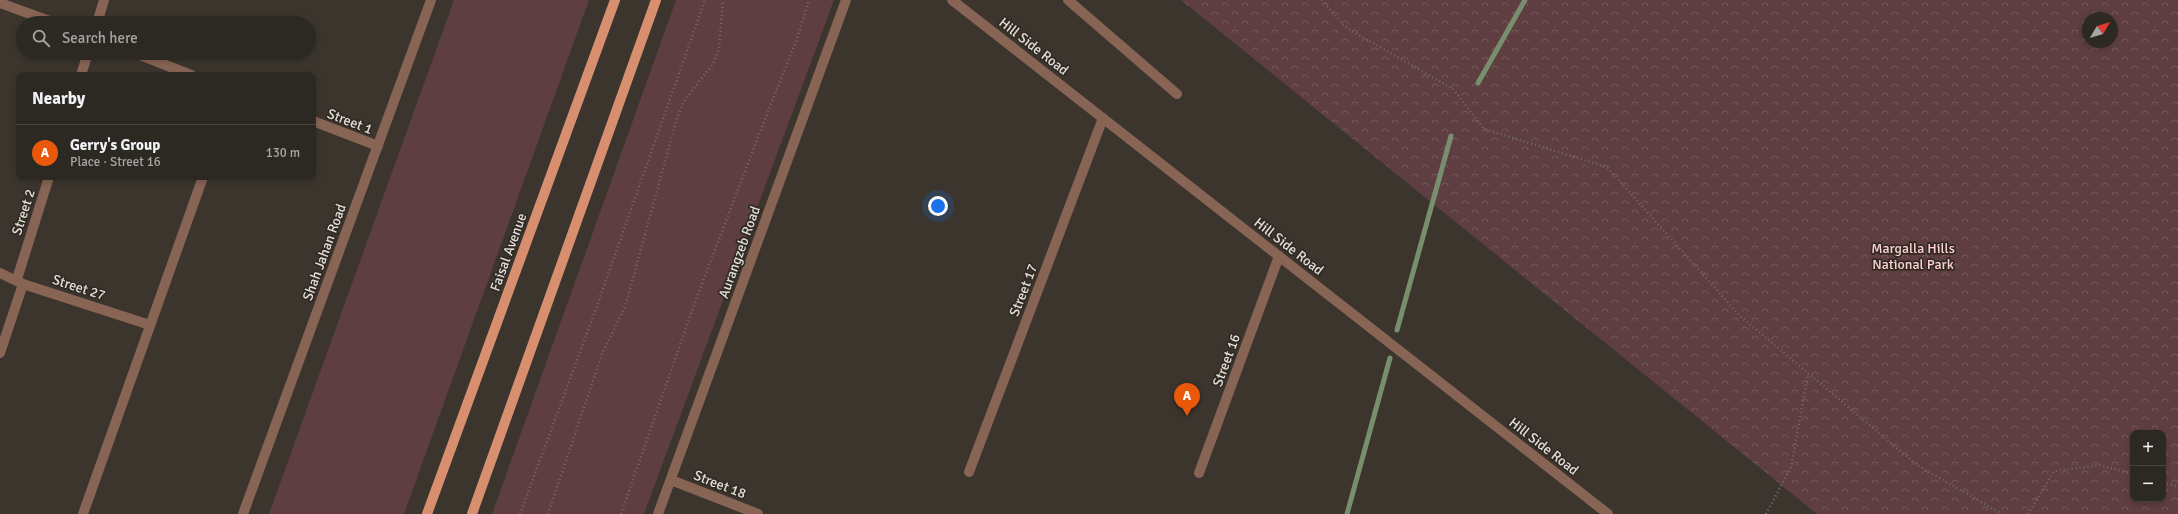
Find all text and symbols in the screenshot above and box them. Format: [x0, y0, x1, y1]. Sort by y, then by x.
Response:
north arrow [2082, 12, 2118, 48]
street label: Hill Side Road [996, 14, 1072, 79]
search box [16, 16, 316, 60]
icon: search [30, 27, 52, 49]
text: Search here [62, 29, 138, 47]
text: Nearby [32, 88, 85, 109]
street label: Street 1 [325, 105, 375, 138]
text: Gerry's Group [70, 136, 160, 154]
text: A [41, 145, 49, 161]
text: 130 m [266, 145, 300, 161]
text: Place · Street 16 [70, 154, 161, 170]
street label: Street 2 [8, 187, 39, 237]
your location [928, 196, 948, 216]
street label: Shah Jahan Road [299, 202, 350, 303]
street label: Aurangzeb Road [715, 204, 764, 301]
street label: Faisal Avenue [486, 211, 530, 294]
street label: Hill Side Road [1251, 214, 1327, 279]
park label: Margalla Hills National Park [1871, 240, 1955, 273]
street label: Street 17 [1006, 262, 1041, 319]
street label: Street 27 [50, 271, 107, 304]
street label: Street 16 [1209, 332, 1244, 389]
pin: A [1174, 383, 1200, 416]
street label: Hill Side Road [1506, 414, 1582, 479]
map controls [2130, 430, 2166, 502]
button: + [2130, 430, 2166, 466]
button: − [2130, 466, 2166, 502]
street label: Street 18 [691, 467, 748, 502]

